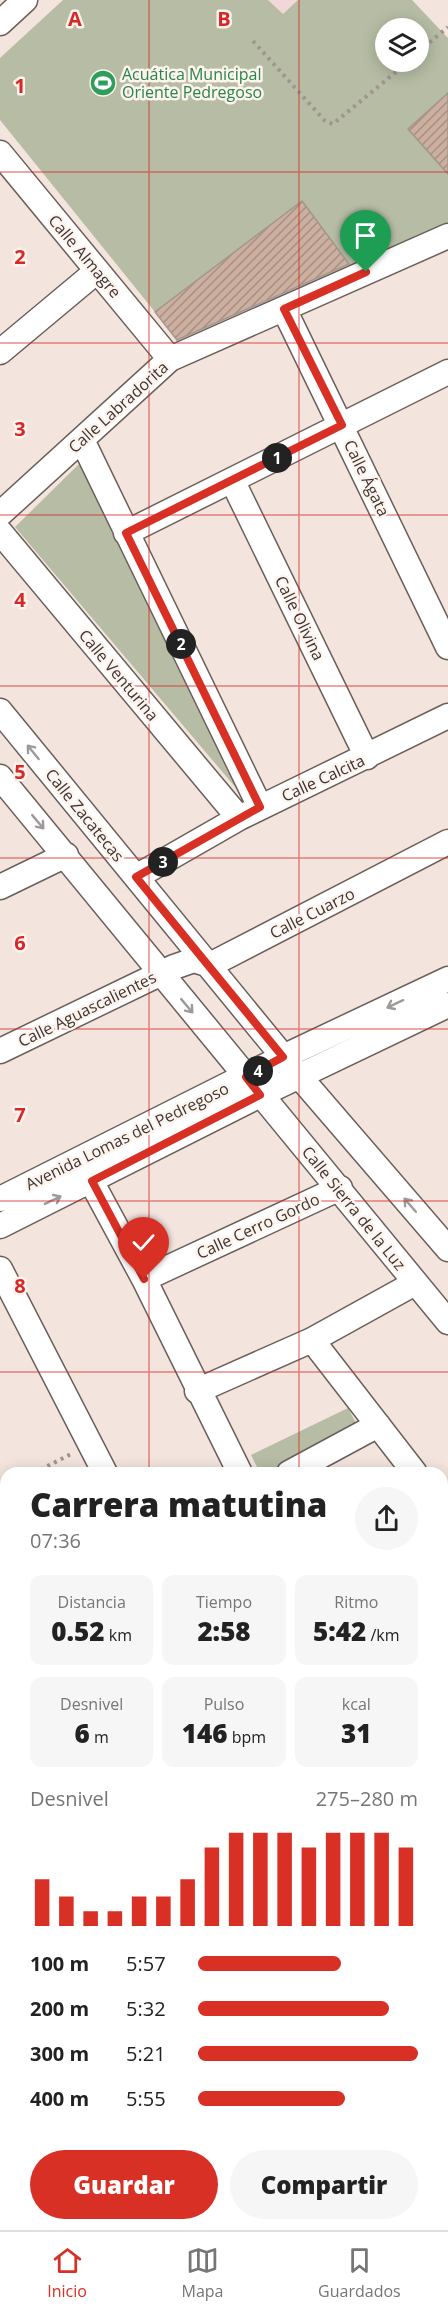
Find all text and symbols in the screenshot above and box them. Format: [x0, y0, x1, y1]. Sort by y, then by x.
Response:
text: A [68, 5, 82, 32]
text: B [217, 5, 231, 32]
map controls [375, 18, 429, 72]
button: layers [375, 18, 429, 72]
place label: Acuática Municipal Oriente Pedregoso [122, 63, 262, 103]
sports icon: Acuática Municipal Oriente Pedregoso [88, 68, 118, 98]
text: 1 [14, 72, 26, 99]
street label: Calle Almagre [44, 210, 126, 302]
pin [340, 210, 391, 272]
icon: arrive [349, 219, 382, 252]
text: 2 [14, 243, 26, 270]
street label: Calle Labradorita [63, 356, 173, 458]
text: 3 [14, 415, 26, 442]
street label: Calle Ágata [339, 436, 395, 520]
pin: 1 [262, 443, 292, 473]
text: 1 [272, 447, 282, 469]
street label: Calle Olivina [270, 572, 330, 664]
text: 4 [14, 586, 26, 613]
street label: Calle Venturina [74, 625, 164, 725]
pin: 2 [166, 629, 196, 659]
text: 2 [176, 633, 186, 655]
one-way arrow [27, 744, 40, 760]
street label: Calle Calcita [278, 749, 368, 807]
text: 5 [14, 758, 26, 785]
street label: Calle Zacatecas [41, 764, 129, 866]
one-way arrow [31, 814, 44, 830]
pin: 3 [148, 847, 178, 877]
text: 3 [158, 851, 168, 873]
street label: Calle Cuarzo [266, 882, 358, 944]
text: 6 [14, 929, 26, 956]
street label: Calle Aguascalientes [14, 966, 160, 1052]
one-way arrow [180, 998, 193, 1014]
one-way arrow [387, 999, 405, 1011]
pin: 4 [243, 1056, 273, 1086]
text: 4 [253, 1060, 263, 1082]
street label: Avenida Lomas del Pedregoso [22, 1077, 232, 1195]
text: 7 [14, 1101, 26, 1128]
street label: Calle Sierra de la Luz [297, 1141, 411, 1275]
street label: Calle Cerro Gordo [193, 1188, 323, 1264]
one-way arrow [43, 1194, 61, 1205]
one-way arrow [403, 1198, 417, 1213]
pin [118, 1217, 169, 1279]
icon: check [127, 1226, 160, 1259]
text: 8 [14, 1272, 26, 1299]
text: Carrera matutina [30, 1482, 327, 1527]
button: share [355, 1487, 418, 1550]
text: 07:36 [30, 1527, 81, 1554]
text: Distancia [58, 1591, 126, 1613]
text: Tiempo [196, 1591, 252, 1613]
text: Ritmo [334, 1591, 378, 1613]
text: 0.52 [51, 1613, 105, 1649]
text: 2:58 [197, 1613, 251, 1649]
text: 5:42 [313, 1613, 366, 1649]
text: km [105, 1624, 132, 1646]
text: /km [366, 1624, 400, 1646]
text: Desnivel [60, 1693, 123, 1715]
text: Pulso [204, 1693, 244, 1715]
text: kcal [342, 1693, 371, 1715]
text: 6 [75, 1715, 90, 1751]
text: 146 [182, 1715, 228, 1751]
text: 31 [341, 1715, 372, 1751]
text: m [90, 1726, 109, 1748]
text: bpm [228, 1726, 266, 1748]
text: Desnivel [30, 1785, 109, 1812]
text: 275–280 m [316, 1785, 418, 1812]
text: 100 m [30, 1950, 89, 1977]
text: 5:57 [126, 1950, 166, 1977]
text: 200 m [30, 1995, 89, 2022]
text: 5:32 [126, 1995, 166, 2022]
text: 300 m [30, 2040, 89, 2067]
text: 5:21 [126, 2040, 166, 2067]
text: 400 m [30, 2085, 89, 2112]
text: 5:55 [126, 2085, 166, 2112]
button: Guardar [30, 2150, 218, 2219]
button: Compartir [230, 2150, 418, 2219]
tab: Inicio [47, 2244, 87, 2302]
tab: Mapa [182, 2244, 224, 2302]
tab: Guardados [318, 2244, 401, 2302]

